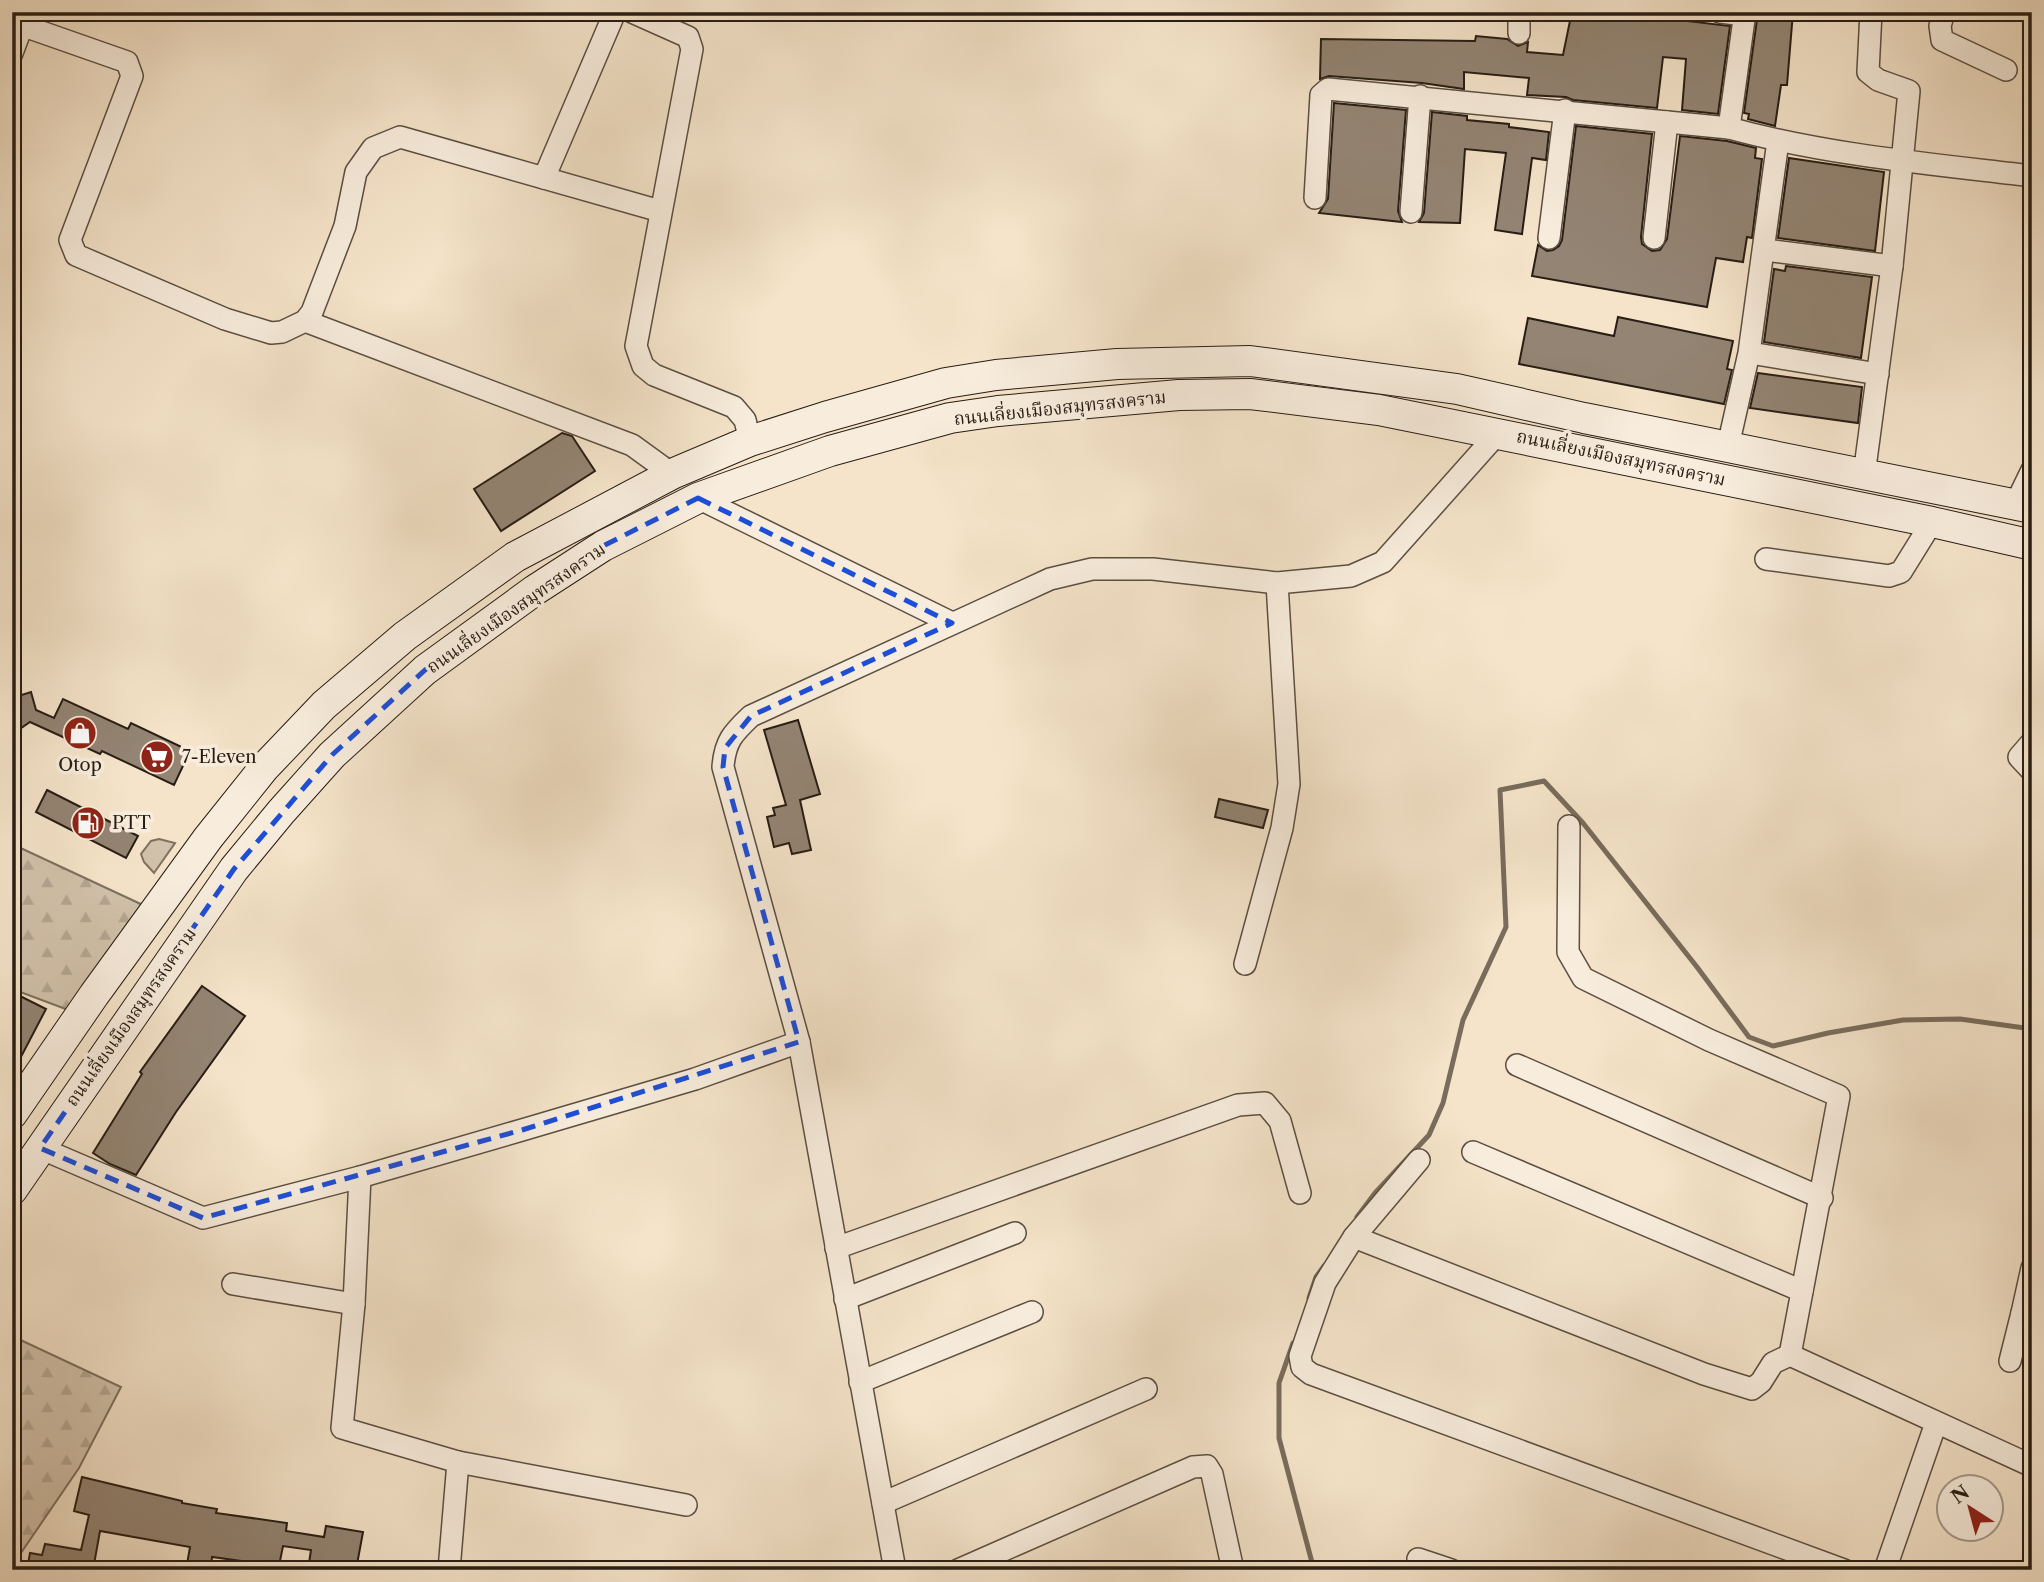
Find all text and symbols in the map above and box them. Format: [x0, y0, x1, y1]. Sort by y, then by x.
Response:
street label: ถนนเลี่ยงเมืองสมุทรสงคราม [952, 383, 1167, 431]
street label: ถนนเลี่ยงเมืองสมุทรสงคราม [1514, 422, 1728, 492]
street label: ถนนเลี่ยงเมืองสมุทรสงคราม [421, 535, 610, 679]
shop icon: Otop [61, 714, 99, 752]
supermarket icon: 7-Eleven [138, 738, 176, 776]
place label: 7-Eleven [182, 746, 257, 768]
place label: Otop [58, 754, 102, 776]
fuel station icon: PTT [69, 804, 107, 842]
place label: PTT [112, 812, 151, 834]
street label: ถนนเลี่ยงเมืองสมุทรสงคราม [58, 922, 202, 1111]
north arrow [1936, 1474, 2006, 1544]
text: N [1947, 1480, 1974, 1509]

